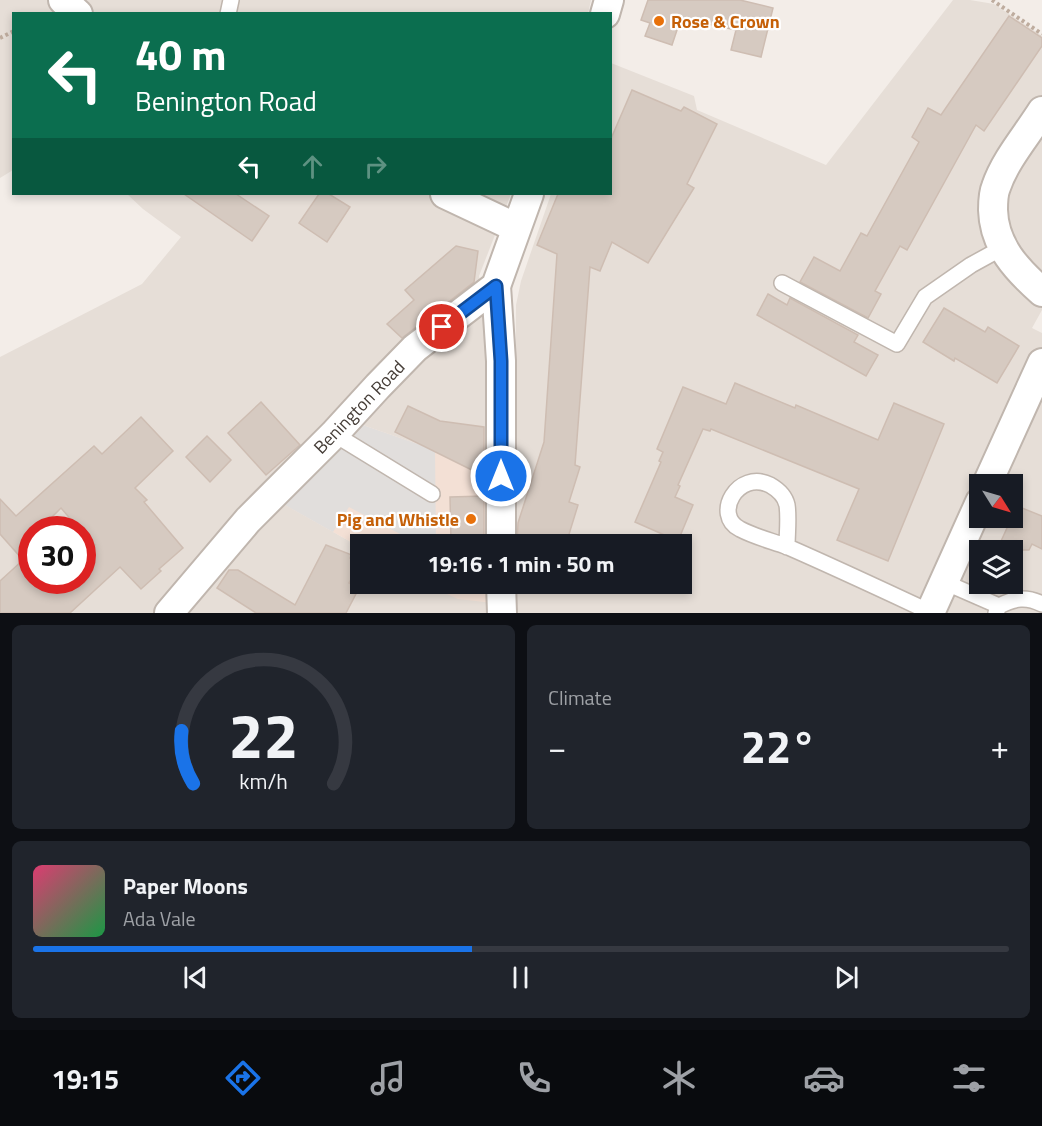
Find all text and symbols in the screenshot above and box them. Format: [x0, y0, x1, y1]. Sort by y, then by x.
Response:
place label: Rose & Crown [671, 8, 780, 35]
marker: Rose & Crown [652, 14, 666, 28]
text: 40 m [135, 22, 227, 86]
icon: left [36, 36, 114, 114]
text: Benington Road [135, 80, 317, 121]
icon: left [233, 150, 266, 183]
icon: ahead [296, 150, 329, 183]
icon: right [359, 150, 392, 183]
pin [416, 301, 467, 352]
icon: arrive [425, 310, 458, 343]
street label: Benington Road [307, 354, 411, 460]
position arrow [469, 444, 533, 508]
north arrow [969, 474, 1023, 528]
map controls [969, 474, 1023, 594]
place label: Pig and Whistle [337, 506, 459, 533]
marker: Pig and Whistle [464, 512, 478, 526]
speed limit sign: 30 [18, 516, 96, 594]
button: layers [969, 540, 1023, 594]
text: 19:16 · 1 min · 50 m [428, 547, 614, 581]
text: Climate [548, 682, 612, 713]
text: 22 [229, 687, 298, 782]
text: 22° [741, 712, 816, 780]
text: − [548, 722, 566, 772]
text: + [991, 722, 1009, 772]
text: km/h [239, 765, 288, 797]
text: Paper Moons [123, 869, 248, 903]
text: Ada Vale [123, 903, 196, 934]
icon: previous [179, 961, 212, 994]
icon: pause [504, 961, 537, 994]
icon: next [830, 961, 863, 994]
icon: directions [222, 1057, 264, 1099]
icon: music [367, 1057, 409, 1099]
icon: phone [513, 1057, 555, 1099]
icon: climate [658, 1057, 700, 1099]
icon: car [803, 1057, 845, 1099]
icon: filters [948, 1057, 990, 1099]
text: 19:15 [52, 1058, 119, 1099]

